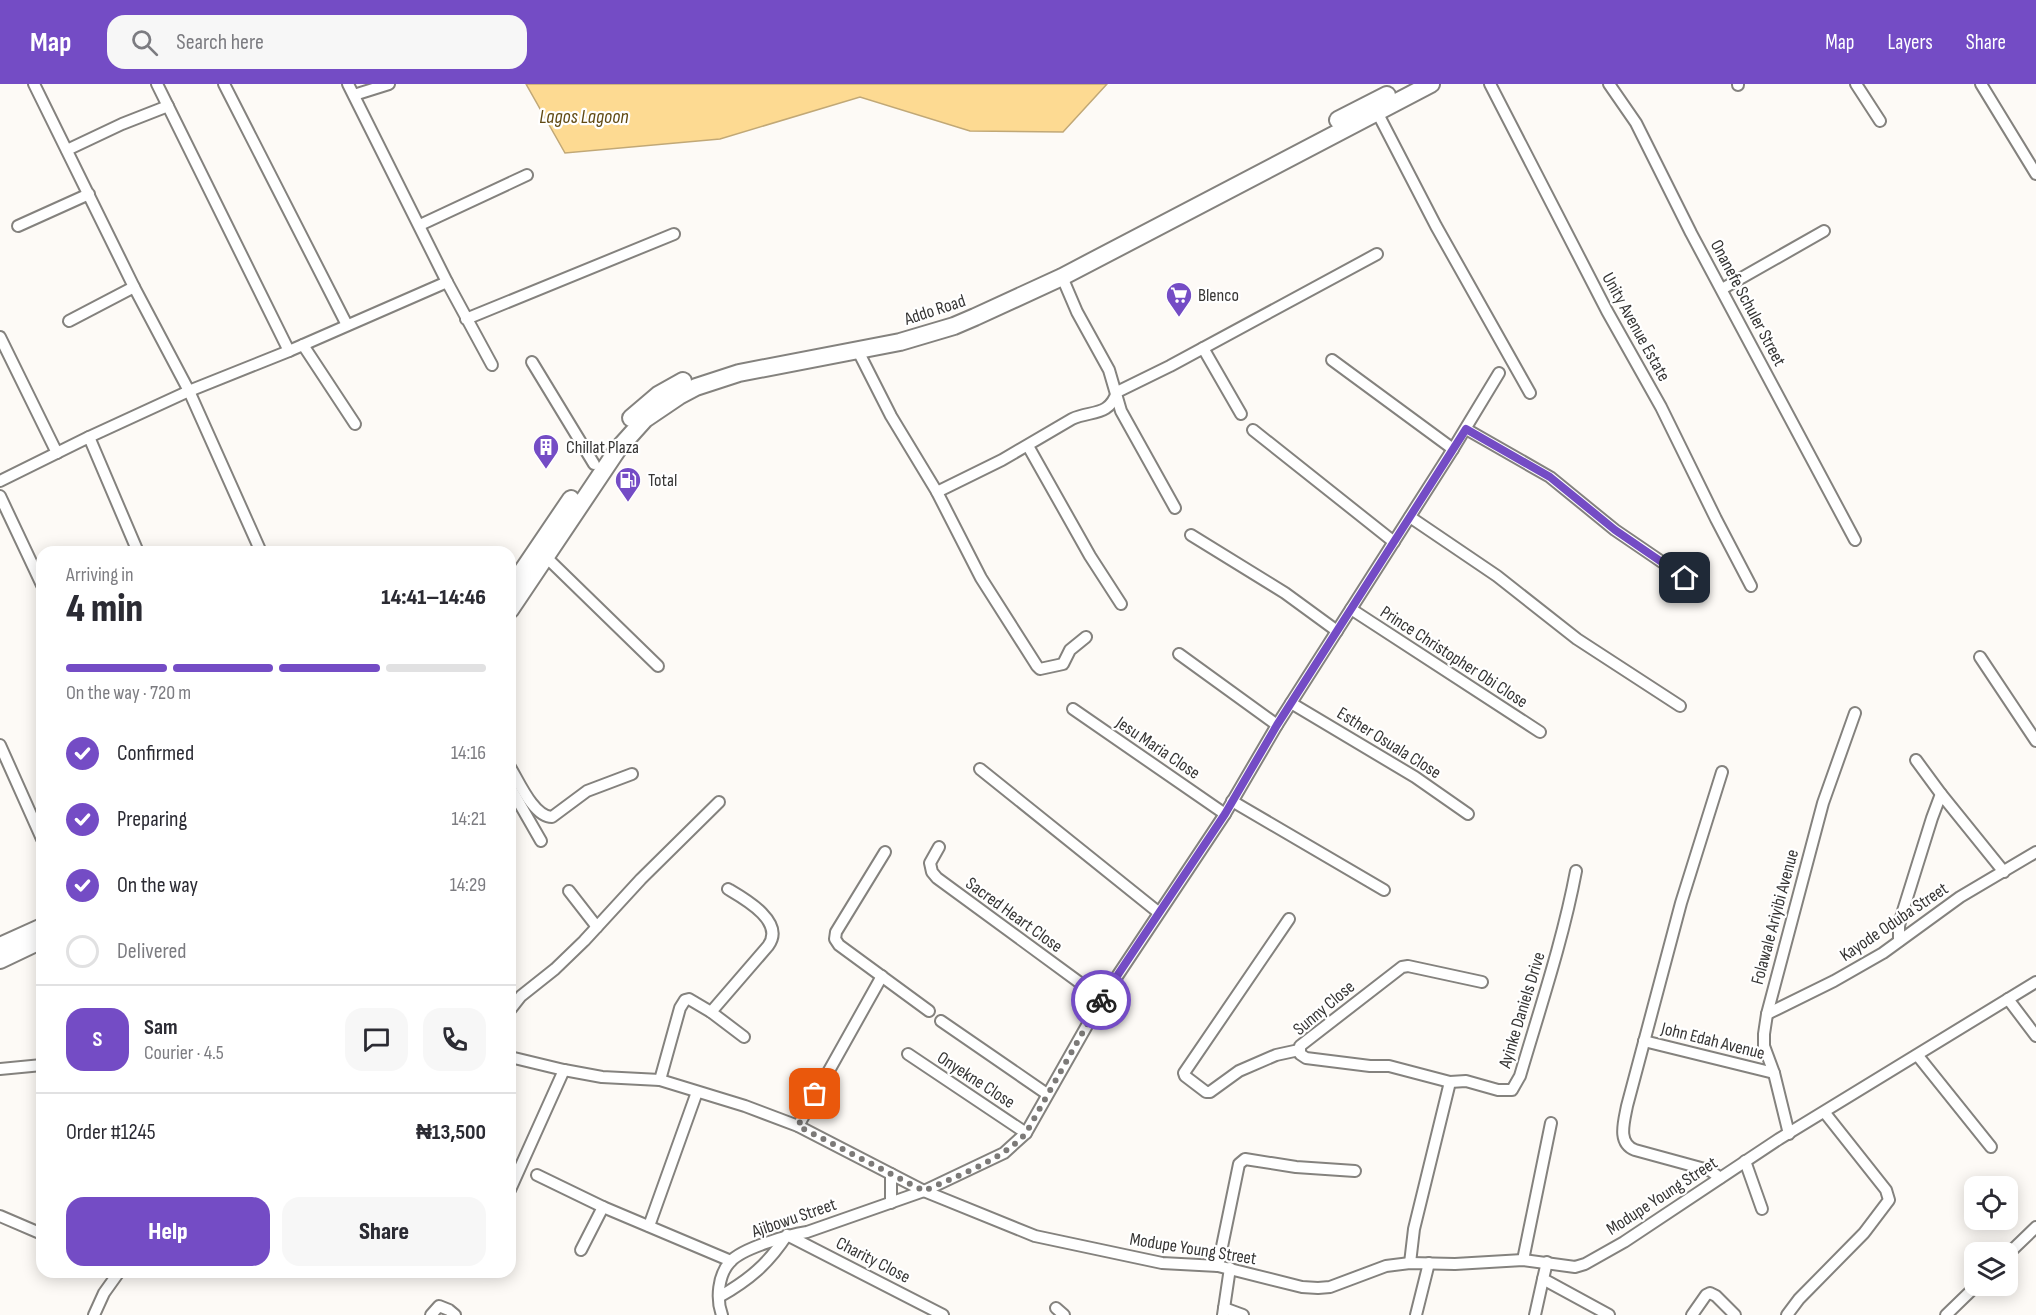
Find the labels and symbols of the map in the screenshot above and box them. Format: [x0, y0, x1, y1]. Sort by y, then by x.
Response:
water label: Lagos Lagoon [539, 105, 629, 129]
street label: Onanefe Schuler Street [1706, 236, 1790, 370]
street label: Unity Avenue Estate [1597, 269, 1675, 385]
supermarket icon: Blenco [1164, 280, 1194, 318]
place label: Blenco [1198, 285, 1239, 306]
street label: Addo Road [901, 290, 968, 330]
building icon: Chillat Plaza [531, 432, 561, 470]
place label: Chillat Plaza [566, 437, 639, 458]
fuel station icon: Total [613, 465, 643, 503]
place label: Total [648, 470, 677, 491]
pin [1659, 552, 1710, 603]
street label: Prince Christopher Obi Close [1376, 601, 1532, 713]
street label: Esther Osuala Close [1333, 703, 1445, 783]
street label: Jesu Maria Close [1111, 712, 1204, 784]
street label: Folawale Ariyibi Avenue [1747, 847, 1803, 987]
street label: Sacred Heart Close [962, 873, 1066, 957]
street label: Kayode Oduba Street [1836, 878, 1952, 966]
street label: Ayinke Daniels Drive [1494, 949, 1550, 1072]
courier [1071, 970, 1131, 1030]
street label: Sunny Close [1289, 976, 1359, 1040]
street label: John Edah Avenue [1658, 1018, 1767, 1064]
street label: Onyekne Close [933, 1047, 1019, 1113]
pin [789, 1068, 840, 1119]
street label: Modupe Young Street [1603, 1152, 1722, 1240]
street label: Ajibowu Street [748, 1194, 839, 1243]
street label: Modupe Young Street [1128, 1229, 1258, 1269]
street label: Charity Close [832, 1232, 914, 1288]

